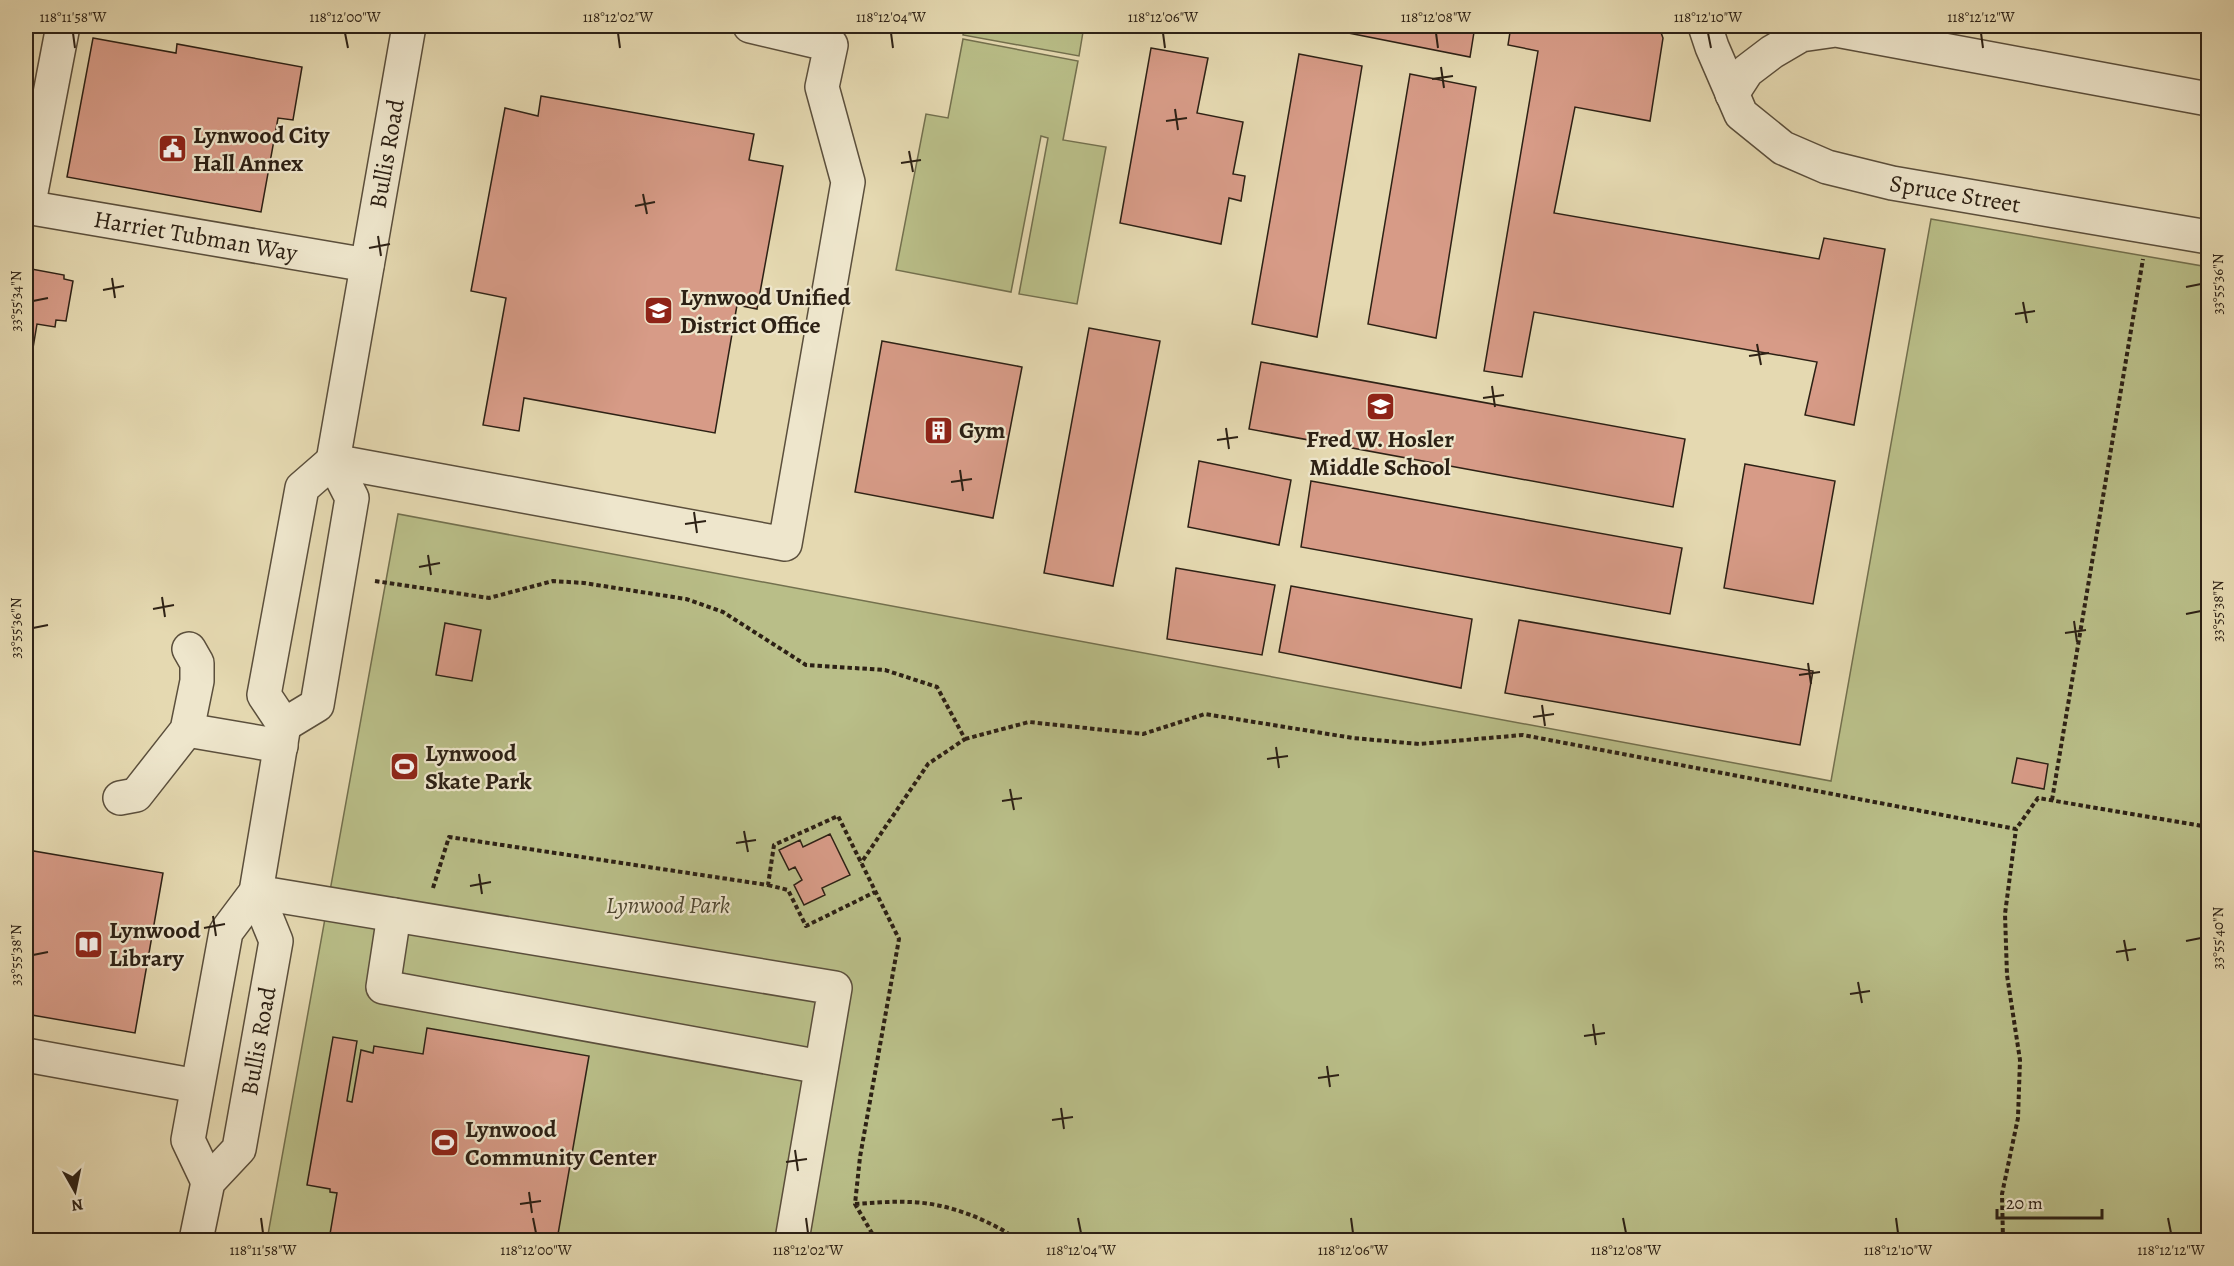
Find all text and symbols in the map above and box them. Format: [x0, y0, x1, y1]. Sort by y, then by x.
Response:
text: 118°11'58"W [39, 7, 107, 27]
text: 118°12'00"W [309, 7, 381, 27]
text: 118°12'02"W [583, 7, 653, 27]
text: 118°12'04"W [856, 7, 926, 27]
text: 118°12'06"W [1128, 7, 1198, 27]
text: 118°12'08"W [1401, 7, 1471, 27]
text: 118°12'10"W [1674, 7, 1742, 27]
text: 118°12'12"W [1947, 7, 2015, 27]
street label: Bullis Road [361, 97, 412, 211]
place label: Lynwood City Hall Annex [193, 119, 330, 179]
public building icon: Lynwood City Hall Annex [156, 133, 188, 165]
street label: Spruce Street [1887, 167, 2023, 221]
street label: Harriet Tubman Way [91, 203, 300, 269]
text: 33°55'36"N [2208, 253, 2228, 314]
text: 33°55'34"N [6, 270, 26, 331]
place label: Lynwood Unified District Office [680, 281, 851, 341]
school or university icon: Lynwood Unified District Office [643, 295, 675, 327]
school or university icon: Fred W. Hosler Middle School [1364, 390, 1396, 422]
building icon: Gym [922, 414, 954, 446]
place label: Gym [959, 414, 1005, 446]
place label: Fred W. Hosler Middle School [1306, 423, 1454, 483]
text: 33°55'38"N [2208, 580, 2228, 642]
text: 33°55'36"N [6, 597, 26, 658]
place label: Lynwood Skate Park [425, 737, 532, 797]
sports icon: Lynwood Skate Park [388, 751, 420, 783]
park label: Lynwood Park [606, 889, 731, 921]
text: 33°55'40"N [2208, 906, 2228, 969]
place label: Lynwood Library [109, 914, 201, 974]
text: 33°55'38"N [6, 924, 26, 986]
library icon: Lynwood Library [72, 928, 104, 960]
street label: Bullis Road [233, 984, 284, 1098]
place label: Lynwood Community Center [465, 1113, 657, 1173]
sports icon: Lynwood Community Center [428, 1127, 460, 1159]
north arrow [45, 1161, 105, 1221]
scale bar [1997, 1182, 2102, 1220]
text: 20 m [2006, 1191, 2043, 1215]
text: N [69, 1193, 85, 1217]
text: 118°11'58"W [229, 1240, 297, 1260]
text: 118°12'00"W [500, 1240, 572, 1260]
text: 118°12'02"W [773, 1240, 843, 1260]
text: 118°12'04"W [1046, 1240, 1116, 1260]
text: 118°12'06"W [1318, 1240, 1388, 1260]
text: 118°12'08"W [1591, 1240, 1661, 1260]
text: 118°12'10"W [1864, 1240, 1932, 1260]
text: 118°12'12"W [2137, 1240, 2205, 1260]

